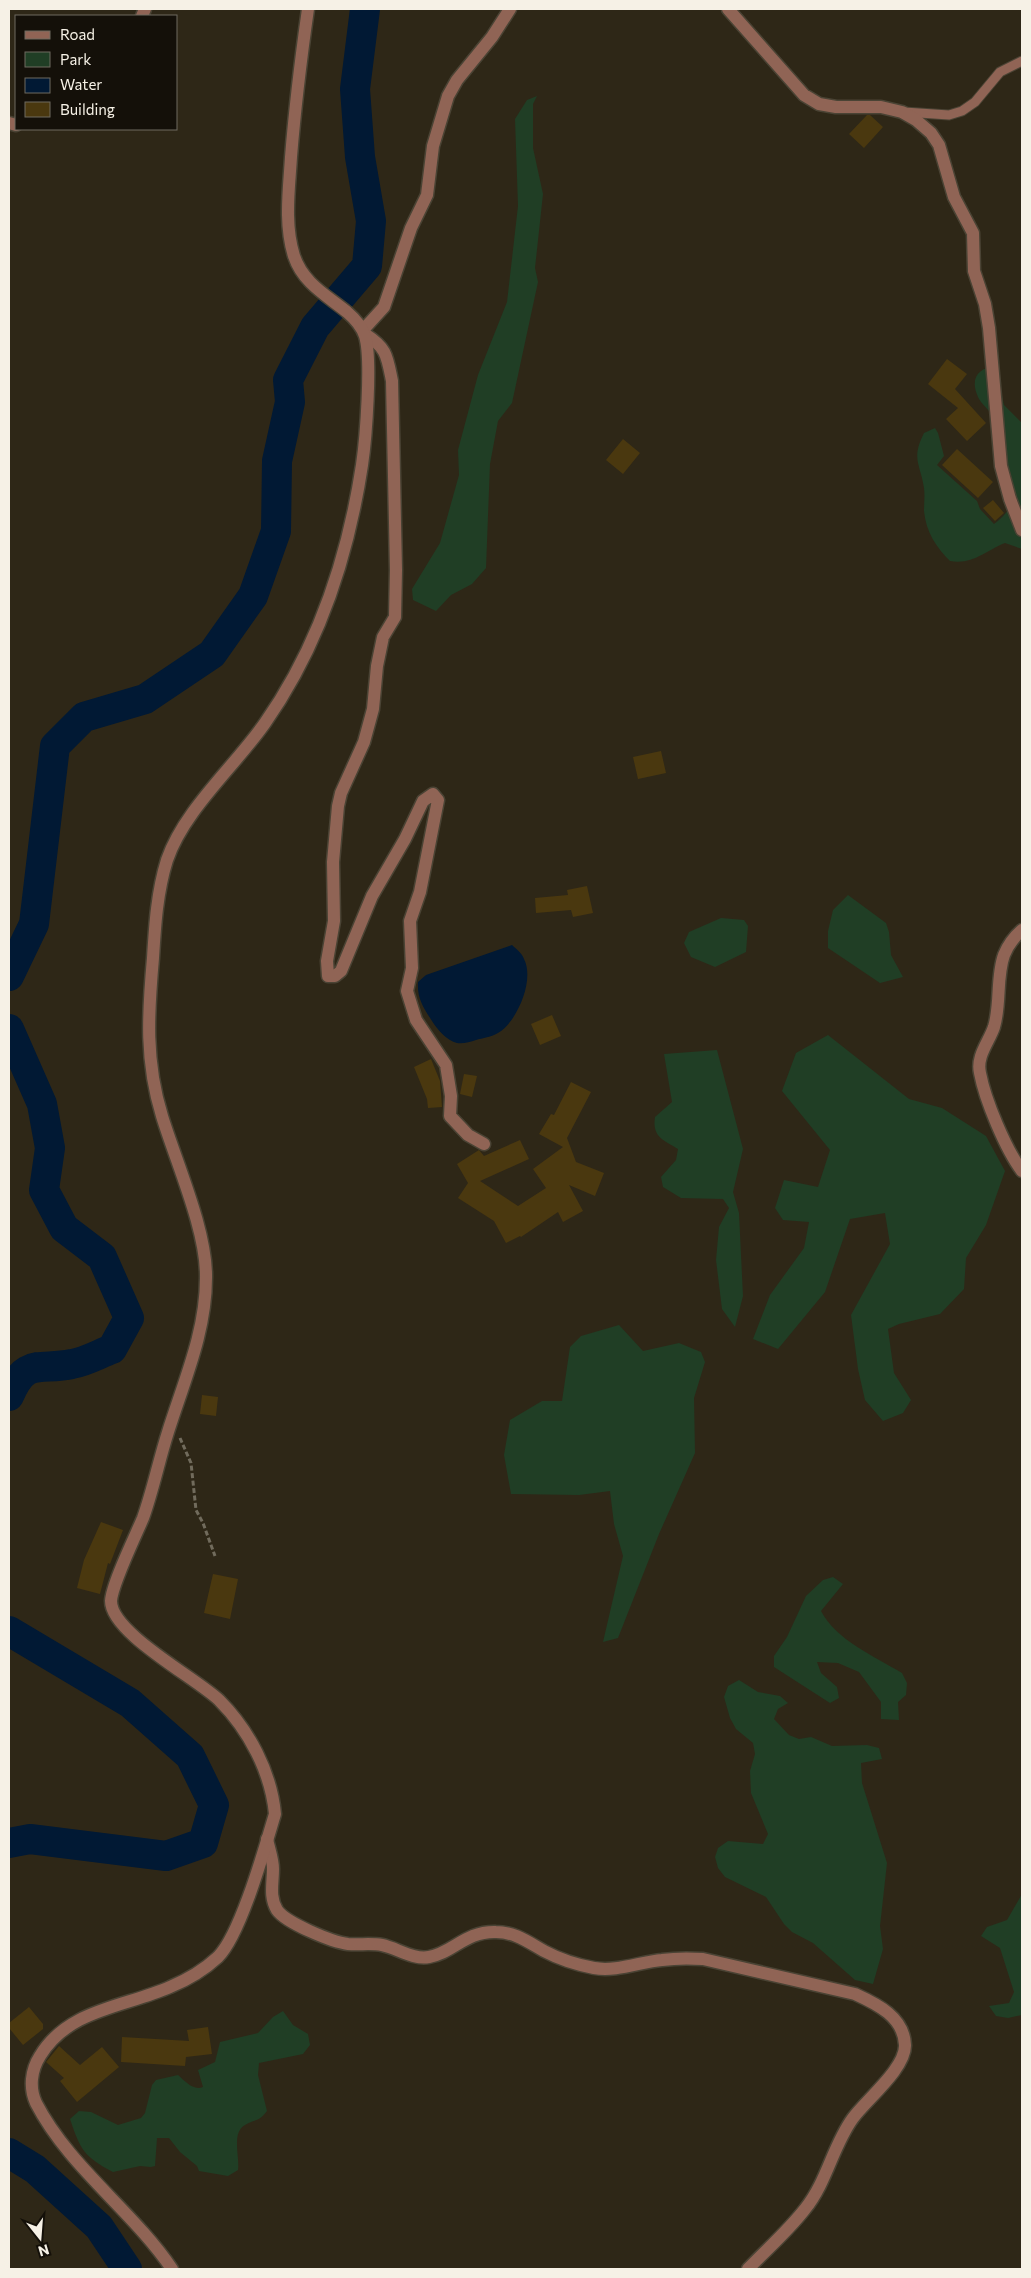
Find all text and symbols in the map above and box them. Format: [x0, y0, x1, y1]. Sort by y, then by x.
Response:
legend [15, 15, 178, 130]
text: Road [60, 25, 95, 43]
text: Park [60, 50, 91, 68]
text: Water [60, 75, 102, 93]
text: Building [60, 100, 115, 118]
north arrow [15, 2213, 65, 2263]
text: N [36, 2241, 51, 2261]

